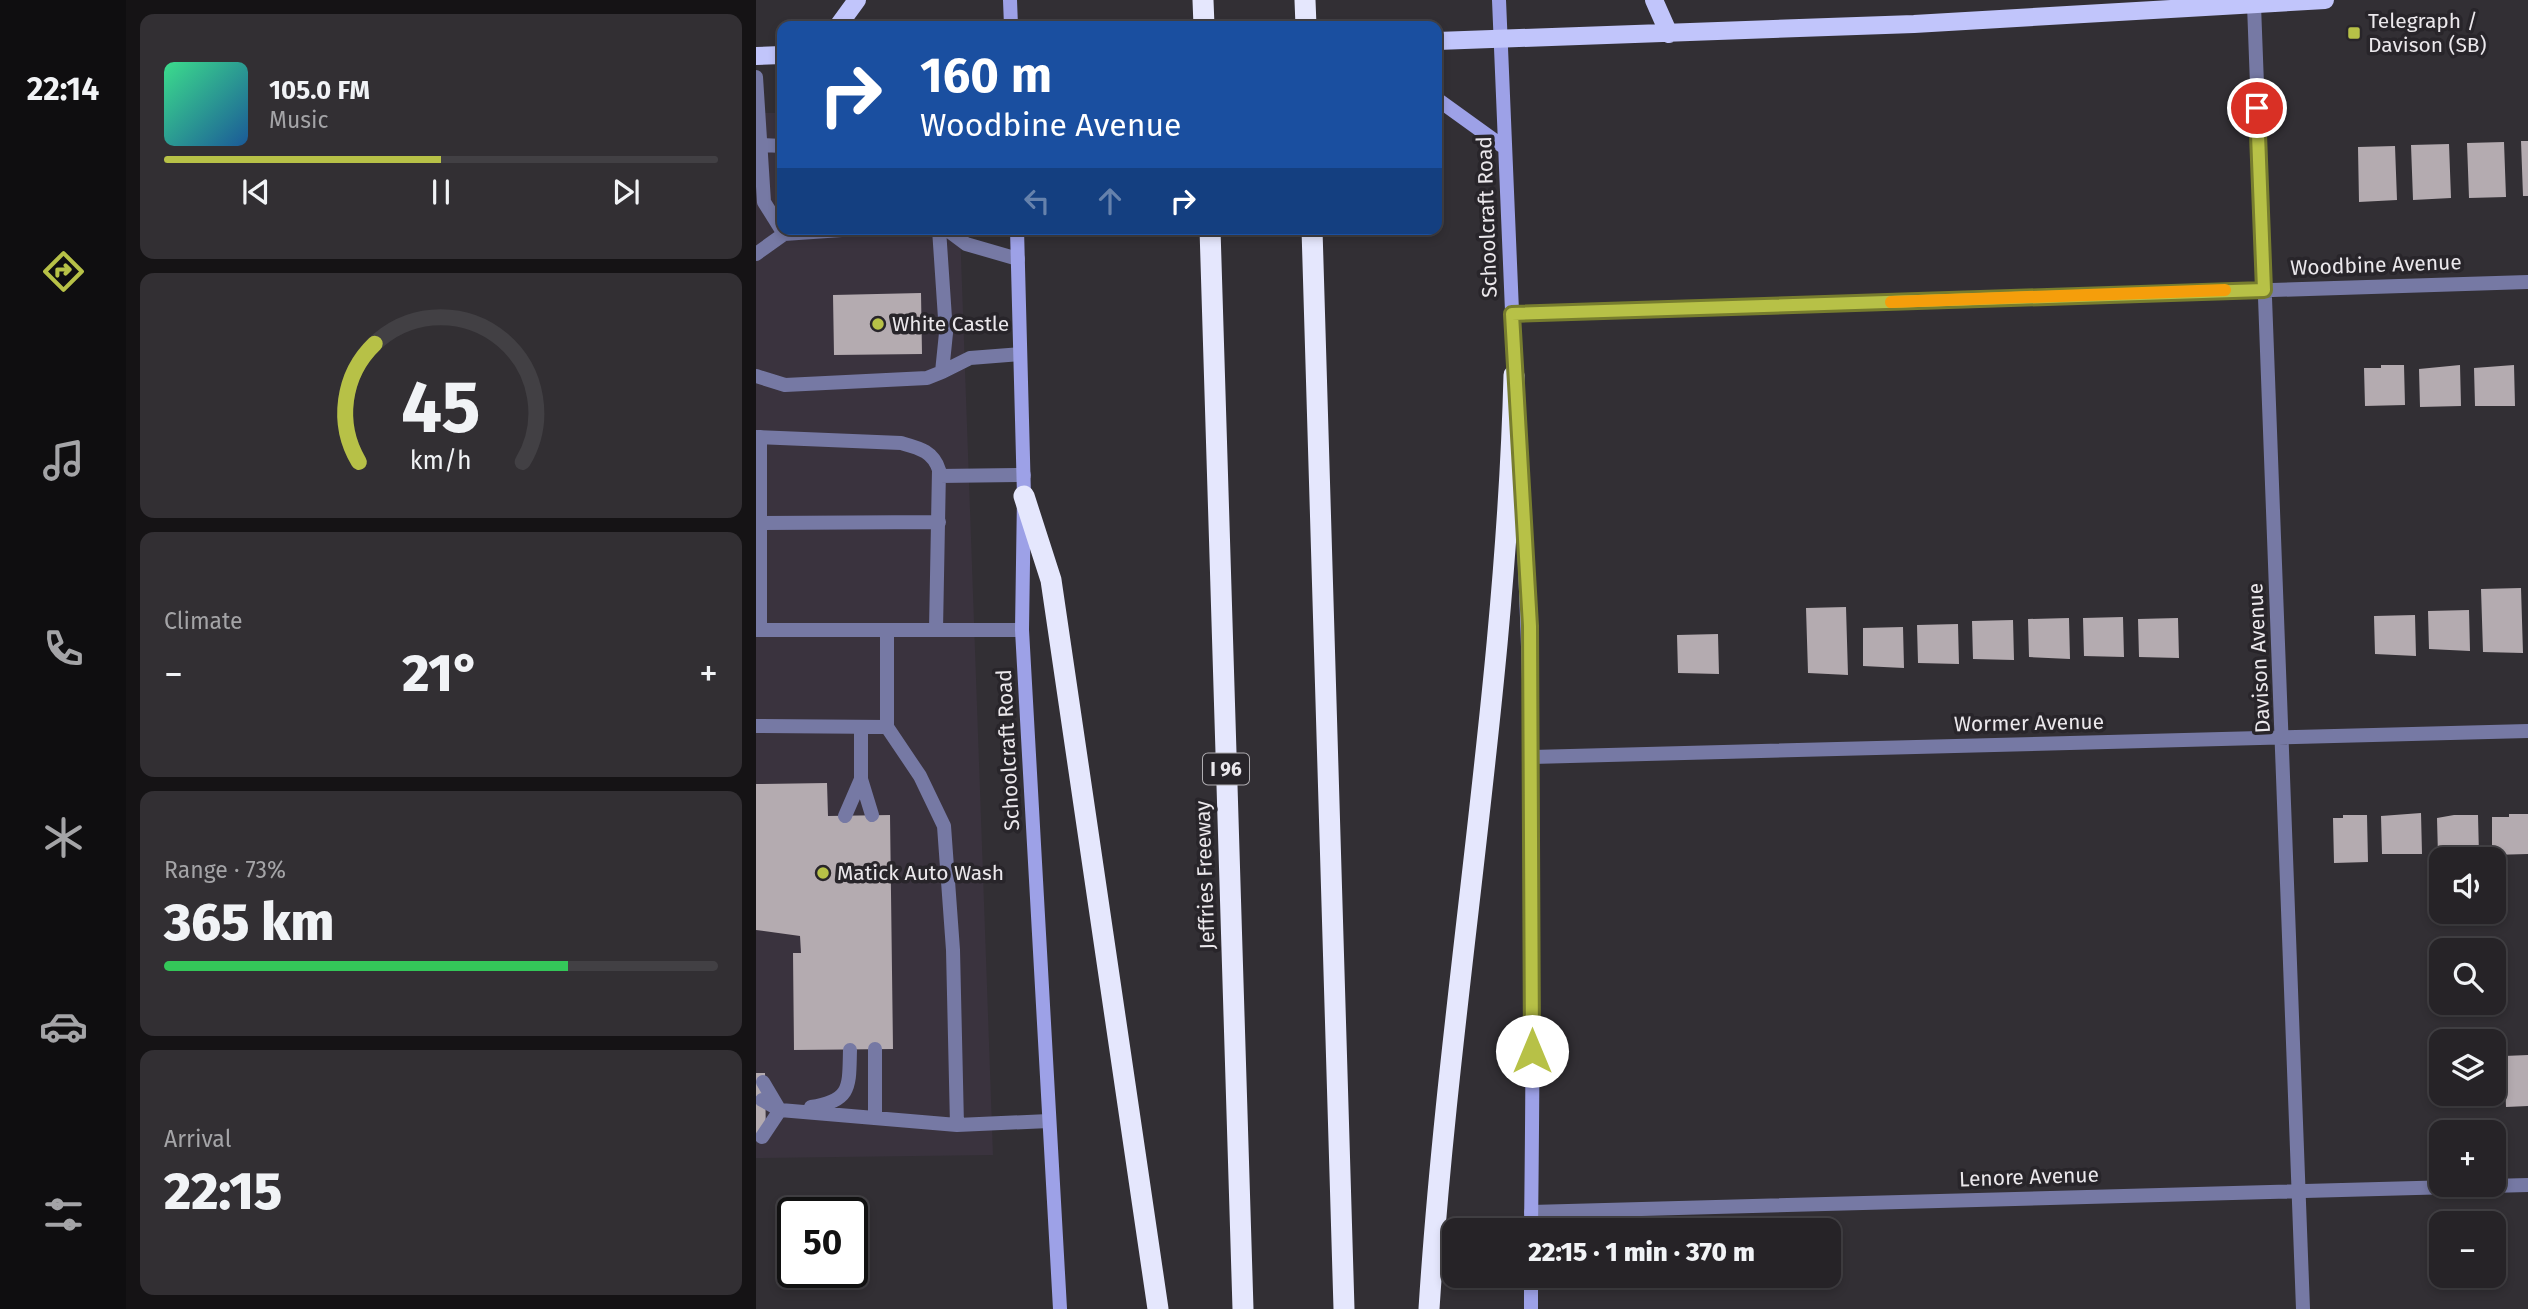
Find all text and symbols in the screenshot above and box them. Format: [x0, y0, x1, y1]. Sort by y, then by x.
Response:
place label: Telegraph / Davison (SB) [2368, 8, 2486, 58]
marker: Telegraph / Davison (SB) [2346, 25, 2362, 41]
text: 160 m [920, 46, 1052, 105]
icon: right [805, 49, 896, 140]
text: 22:14 [27, 70, 99, 108]
text: 105.0 FM [269, 75, 370, 106]
pin [2227, 78, 2287, 138]
icon: arrive [2238, 89, 2276, 127]
text: Music [269, 106, 329, 134]
text: Woodbine Avenue [920, 106, 1182, 144]
street label: Schoolcraft Road [1471, 136, 1503, 298]
icon: previous [237, 173, 275, 211]
icon: pause [422, 173, 460, 211]
icon: next [607, 173, 645, 211]
icon: left [1018, 182, 1056, 220]
icon: ahead [1091, 182, 1129, 220]
icon: right [1164, 182, 1202, 220]
icon: directions [39, 247, 88, 296]
street label: Woodbine Avenue [2290, 249, 2462, 281]
place label: White Castle [892, 311, 1009, 337]
marker: White Castle [870, 316, 886, 332]
text: 45 [401, 364, 481, 451]
icon: music [39, 436, 88, 485]
text: km/h [410, 445, 472, 475]
street label: Davison Avenue [2242, 582, 2276, 734]
text: Climate [164, 607, 243, 635]
icon: phone [39, 624, 88, 673]
text: 21° [402, 642, 480, 705]
text: − [164, 651, 183, 697]
text: + [699, 651, 718, 697]
street label: Schoolcraft Road [991, 669, 1025, 831]
street label: Wormer Avenue [1954, 709, 2104, 737]
road number: I 96 [1203, 754, 1249, 784]
street label: Jeffries Freeway [1189, 799, 1221, 950]
icon: climate [39, 813, 88, 862]
map controls [2429, 847, 2506, 1288]
button: sound [2429, 847, 2506, 924]
text: Range · 73% [164, 856, 286, 884]
place label: Matick Auto Wash [837, 860, 1004, 886]
marker: Matick Auto Wash [815, 865, 831, 881]
text: 365 km [164, 891, 334, 954]
button: search [2429, 938, 2506, 1015]
icon: car [39, 1002, 88, 1051]
position arrow [1495, 1014, 1569, 1088]
button: layers [2429, 1029, 2506, 1106]
button: + [2429, 1120, 2506, 1197]
text: Arrival [164, 1125, 231, 1153]
text: 22:15 [164, 1160, 282, 1223]
street label: Lenore Avenue [1959, 1162, 2099, 1192]
icon: filters [39, 1190, 88, 1239]
speed limit sign: 50 [777, 1197, 868, 1288]
button: − [2429, 1211, 2506, 1288]
text: 22:15 · 1 min · 370 m [1528, 1237, 1755, 1268]

